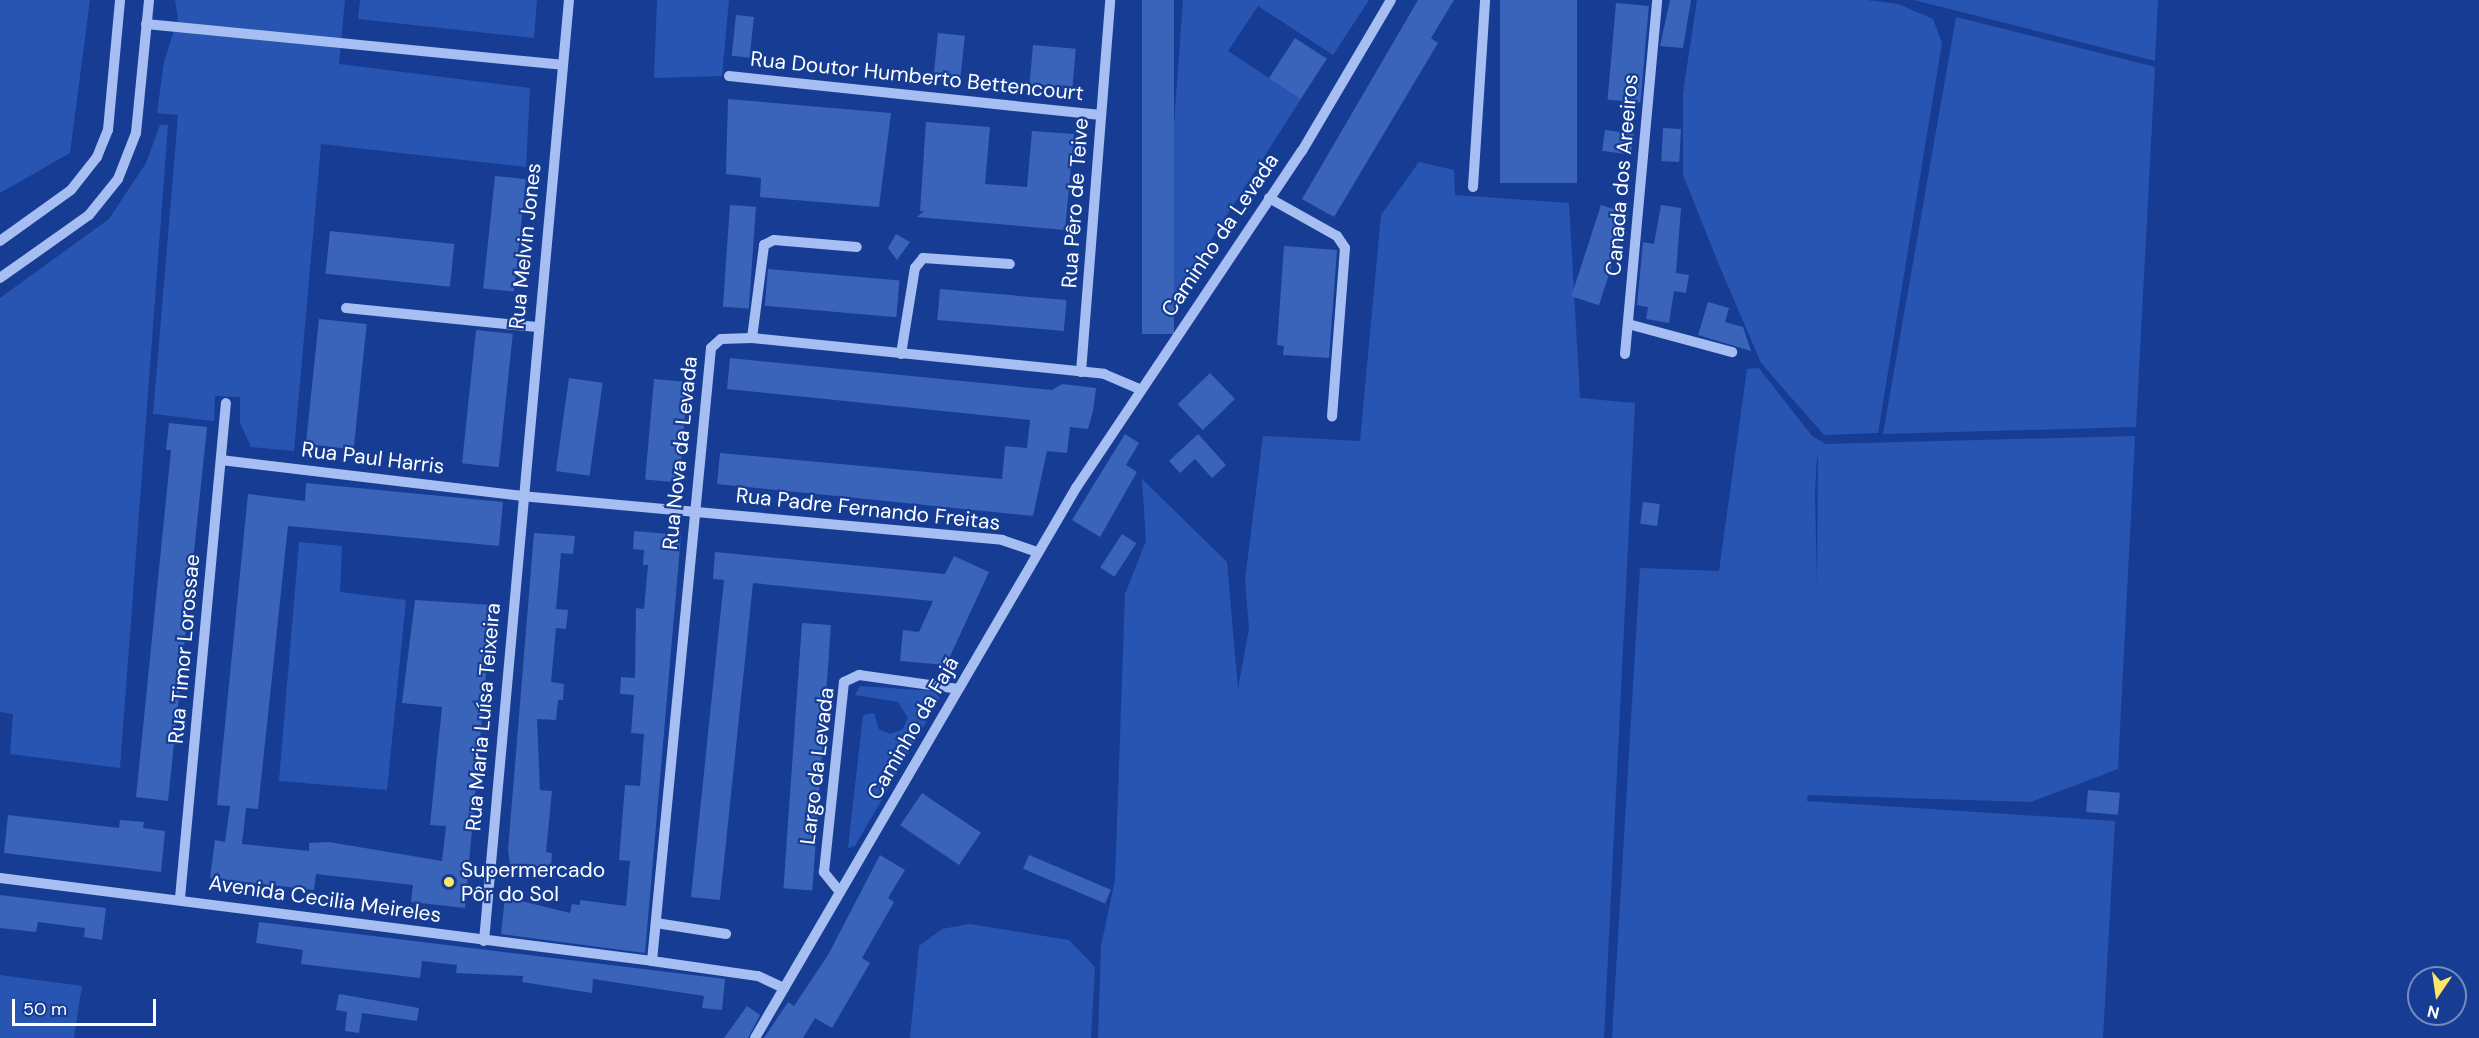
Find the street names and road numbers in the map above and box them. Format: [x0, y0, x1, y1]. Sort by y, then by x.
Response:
street label: Rua Doutor Humberto Bettencourt [749, 46, 1085, 106]
street label: Canada dos Areeiros [1601, 73, 1643, 277]
street label: Rua Pêro de Teive [1056, 117, 1094, 289]
street label: Caminho da Levada [1156, 149, 1284, 321]
street label: Rua Melvin Jones [504, 162, 546, 330]
street label: Rua Nova da Levada [657, 355, 703, 551]
street label: Rua Paul Harris [300, 437, 446, 479]
street label: Rua Padre Fernando Freitas [735, 483, 1001, 535]
street label: Rua Timor Lorossae [163, 553, 205, 745]
street label: Rua Maria Luísa Teixeira [460, 602, 506, 832]
street label: Caminho da Fajã [862, 652, 964, 804]
street label: Largo da Levada [795, 686, 839, 846]
street label: Avenida Cecilia Meireles [207, 870, 443, 928]

